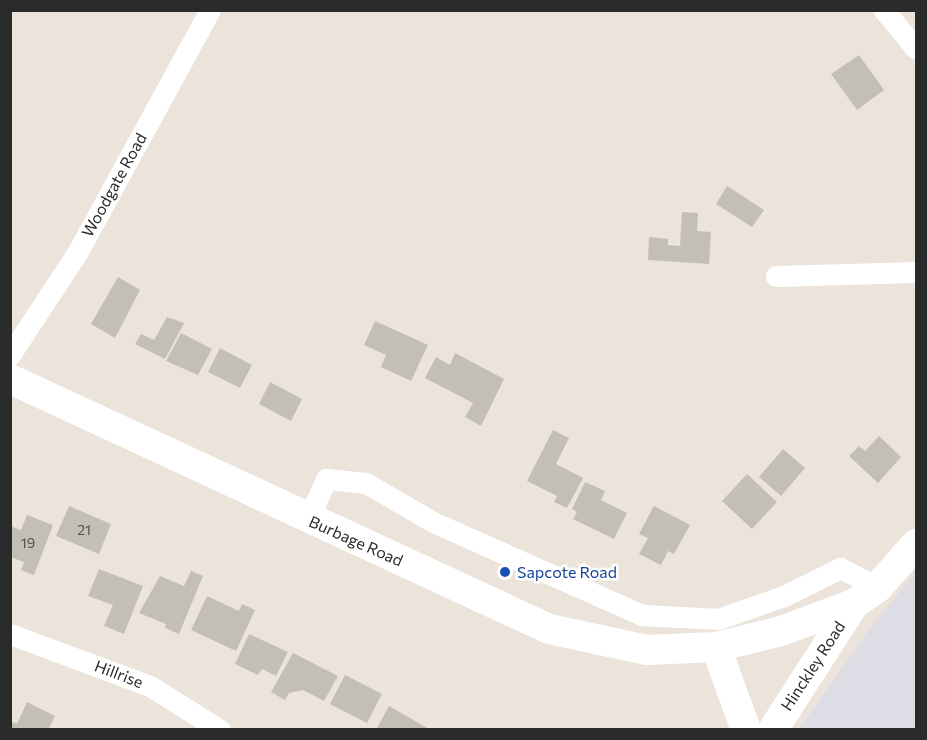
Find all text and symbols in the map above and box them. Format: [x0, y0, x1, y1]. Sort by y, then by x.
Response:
street label: Woodgate Road [78, 130, 150, 240]
street label: Burbage Road [306, 512, 406, 570]
house number: 21 [77, 522, 91, 538]
house number: 19 [21, 535, 35, 551]
place label: Sapcote Road [517, 562, 617, 582]
marker: Sapcote Road [498, 565, 512, 579]
street label: Hinckley Road [777, 618, 849, 714]
street label: Hillrise [92, 656, 146, 692]

